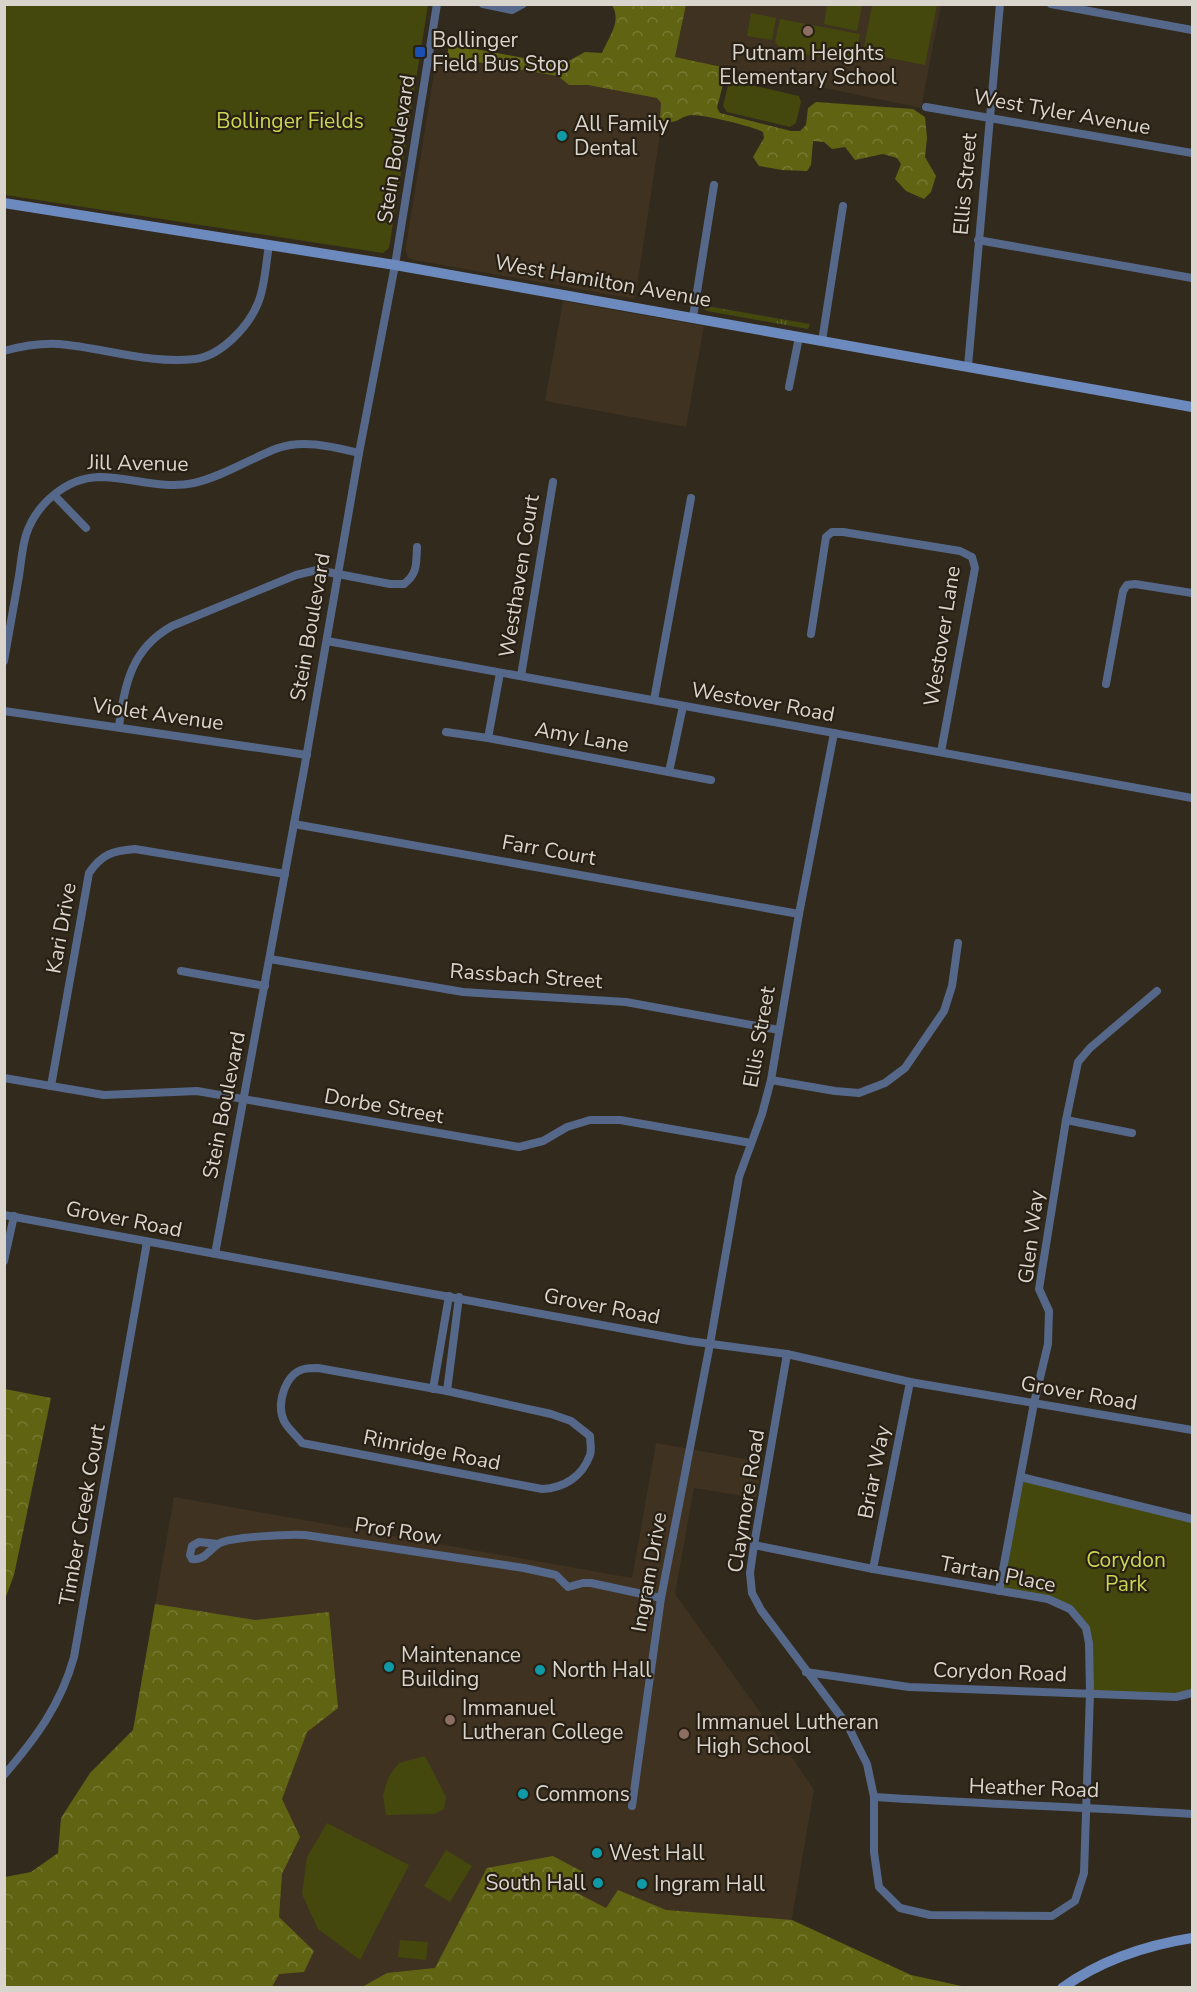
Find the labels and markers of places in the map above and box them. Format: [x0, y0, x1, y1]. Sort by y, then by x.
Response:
marker: Putnam Heights Elementary School [801, 24, 815, 38]
place label: Bollinger Field Bus Stop [432, 26, 569, 78]
place label: Putnam Heights Elementary School [719, 39, 898, 91]
marker: Bollinger Field Bus Stop [413, 45, 427, 59]
place label: All Family Dental [574, 110, 669, 162]
marker: All Family Dental [555, 129, 569, 143]
place label: Maintenance Building [401, 1641, 521, 1693]
place label: North Hall [552, 1656, 652, 1684]
marker: Maintenance Building [382, 1660, 396, 1674]
marker: North Hall [533, 1663, 547, 1677]
place label: Immanuel Lutheran College [462, 1694, 623, 1746]
place label: Immanuel Lutheran High School [696, 1708, 879, 1760]
marker: Immanuel Lutheran College [443, 1713, 457, 1727]
marker: Immanuel Lutheran High School [677, 1727, 691, 1741]
place label: Commons [535, 1780, 630, 1808]
marker: Commons [516, 1787, 530, 1801]
place label: West Hall [609, 1839, 705, 1867]
marker: West Hall [590, 1846, 604, 1860]
place label: South Hall [485, 1869, 587, 1897]
place label: Ingram Hall [654, 1870, 766, 1898]
marker: South Hall [591, 1876, 605, 1890]
marker: Ingram Hall [635, 1877, 649, 1891]

